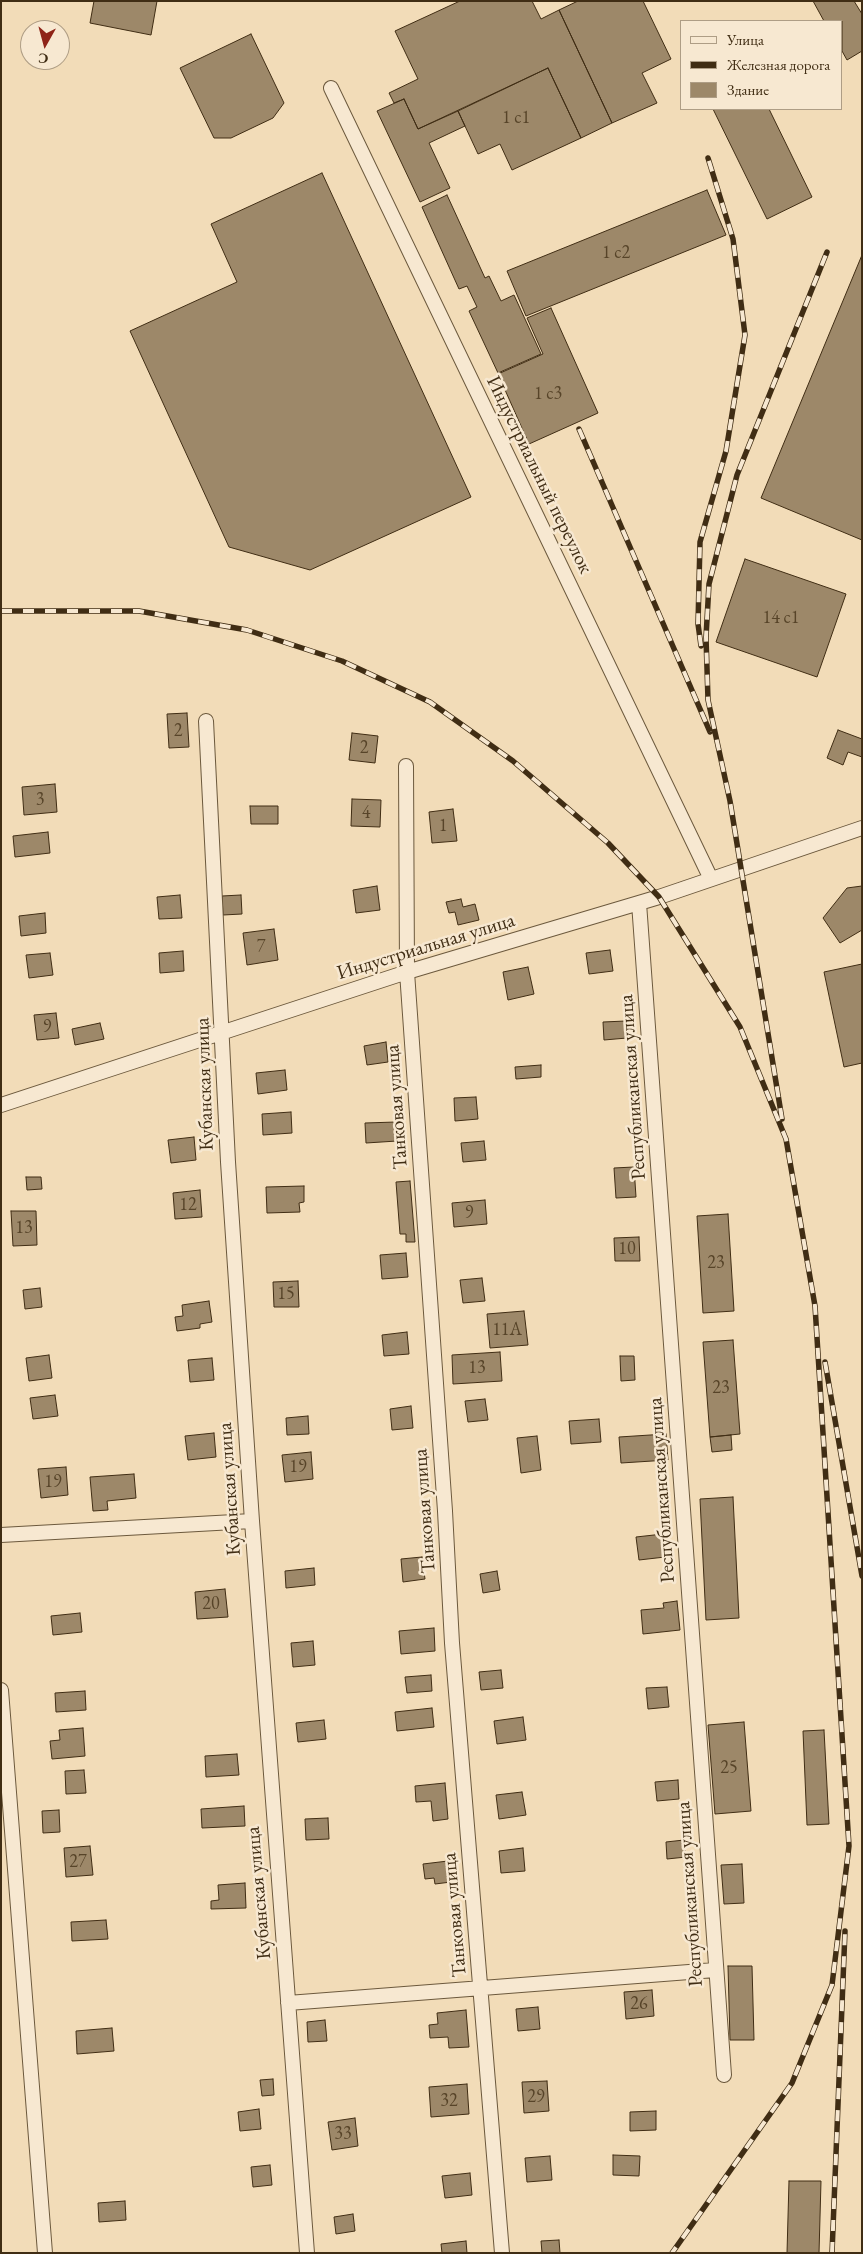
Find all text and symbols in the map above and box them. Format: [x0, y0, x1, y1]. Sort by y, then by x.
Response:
north arrow [20, 20, 70, 70]
legend [680, 20, 843, 110]
text: Улица [727, 30, 764, 49]
text: С [37, 49, 49, 68]
text: Железная дорога [727, 55, 830, 74]
text: Здание [727, 80, 769, 99]
house number: 1 с1 [502, 107, 530, 129]
house number: 1 с2 [602, 242, 630, 264]
street label: Индустриальный переулок [481, 372, 597, 578]
house number: 1 с3 [534, 383, 562, 405]
house number: 14 с1 [763, 607, 799, 629]
house number: 2 [174, 720, 182, 742]
house number: 2 [360, 737, 368, 759]
house number: 3 [36, 789, 44, 811]
house number: 4 [362, 802, 370, 824]
house number: 1 [439, 815, 447, 837]
street label: Индустриальная улица [334, 909, 518, 985]
house number: 7 [257, 936, 265, 958]
street label: Республиканская улица [615, 993, 651, 1181]
house number: 9 [43, 1016, 51, 1038]
street label: Кубанская улица [191, 1017, 219, 1151]
street label: Танковая улица [381, 1044, 413, 1170]
house number: 12 [179, 1194, 197, 1216]
house number: 9 [465, 1202, 473, 1224]
house number: 13 [15, 1217, 33, 1239]
house number: 10 [618, 1238, 636, 1260]
house number: 23 [707, 1252, 725, 1274]
house number: 15 [277, 1283, 295, 1305]
house number: 11А [492, 1319, 522, 1341]
house number: 13 [468, 1357, 486, 1379]
house number: 23 [712, 1377, 730, 1399]
street label: Республиканская улица [644, 1396, 680, 1584]
street label: Кубанская улица [213, 1422, 247, 1556]
street label: Танковая улица [409, 1448, 441, 1574]
house number: 19 [289, 1456, 307, 1478]
house number: 19 [44, 1471, 62, 1493]
house number: 20 [202, 1593, 220, 1615]
house number: 25 [720, 1757, 738, 1779]
street label: Республиканская улица [672, 1800, 708, 1988]
street label: Кубанская улица [241, 1826, 277, 1960]
house number: 27 [69, 1851, 87, 1873]
street label: Танковая улица [438, 1852, 472, 1978]
house number: 26 [630, 1993, 648, 2015]
house number: 29 [527, 2086, 545, 2108]
house number: 32 [440, 2090, 458, 2112]
house number: 33 [334, 2123, 352, 2145]

